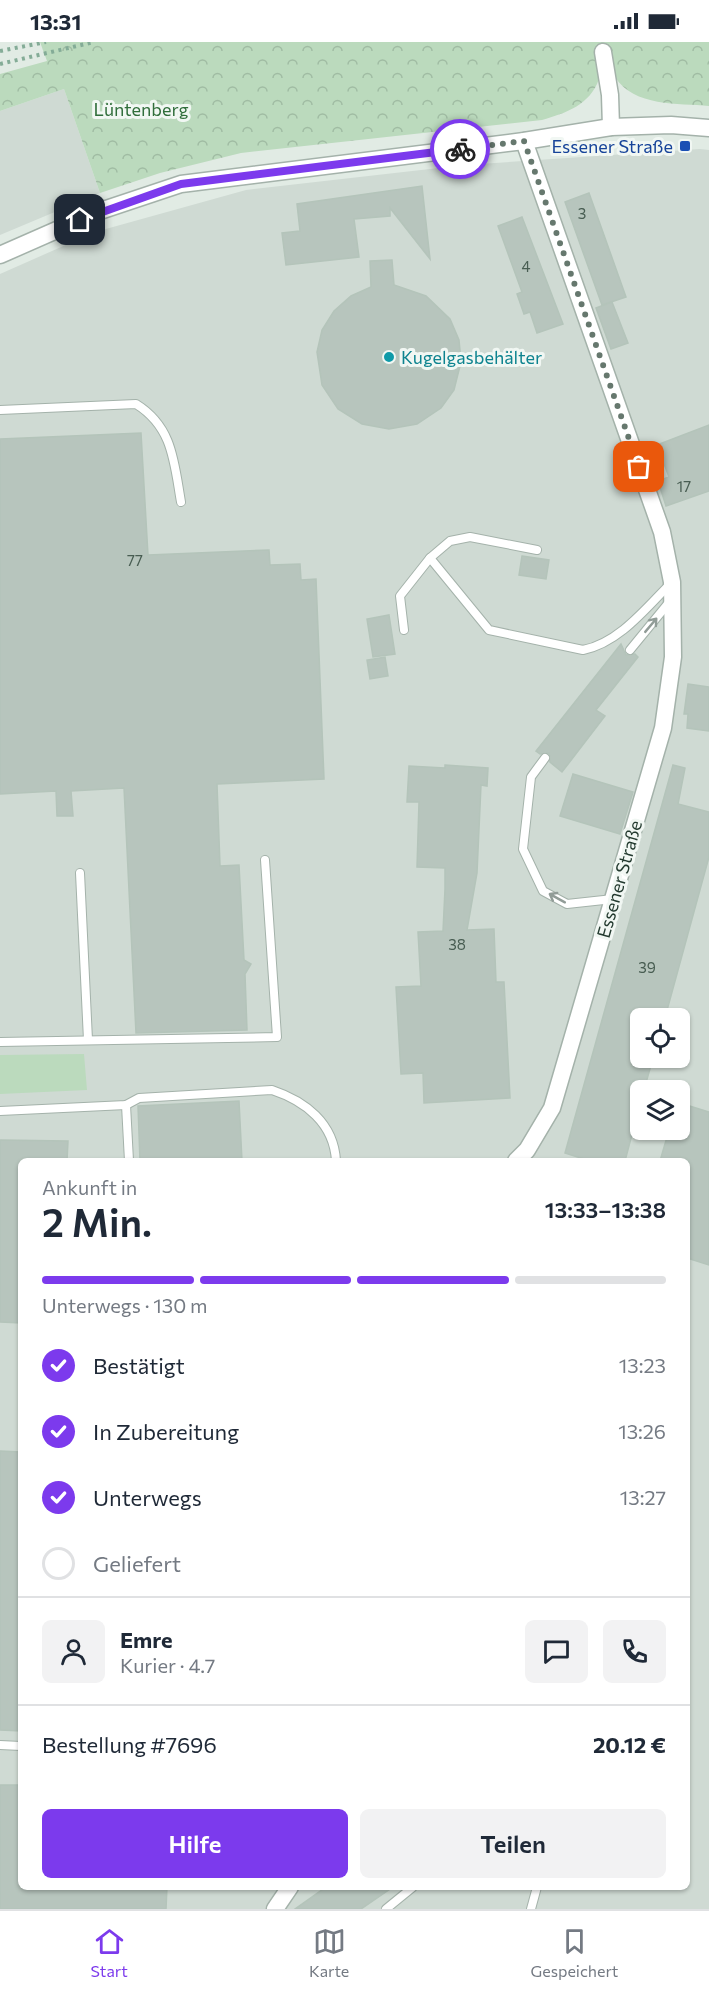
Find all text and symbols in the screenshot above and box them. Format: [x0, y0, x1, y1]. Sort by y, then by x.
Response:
text: 13:31 [30, 8, 81, 35]
park label: Lüntenberg [94, 98, 189, 120]
courier [430, 119, 490, 179]
icon: bike [444, 133, 477, 166]
place label: Essener Straße [551, 135, 673, 157]
marker: Essener Straße [678, 139, 692, 153]
pin [54, 194, 105, 245]
icon: home [63, 203, 96, 236]
house number: 3 [578, 204, 586, 222]
house number: 4 [522, 257, 531, 275]
place label: Kugelgasbehälter [401, 346, 542, 368]
marker: Kugelgasbehälter [382, 350, 396, 364]
pin [613, 441, 664, 492]
icon: bag [622, 450, 655, 483]
house number: 17 [677, 477, 691, 495]
house number: 77 [127, 551, 143, 569]
one-way arrow [644, 618, 658, 633]
street label: Essener Straße [592, 818, 646, 940]
one-way arrow [548, 892, 566, 903]
house number: 38 [448, 935, 466, 953]
house number: 39 [638, 958, 656, 976]
map controls [630, 1008, 690, 1140]
button: locate [630, 1008, 690, 1068]
button: layers [630, 1080, 690, 1140]
text: Ankunft in [42, 1175, 137, 1199]
text: 13:33–13:38 [545, 1196, 666, 1223]
text: 2 Min. [42, 1197, 152, 1245]
text: Unterwegs · 130 m [42, 1293, 207, 1317]
icon: check [42, 1349, 75, 1382]
text: Bestätigt [93, 1352, 185, 1379]
text: 13:23 [619, 1353, 666, 1377]
icon: check [42, 1415, 75, 1448]
text: In Zubereitung [93, 1418, 239, 1445]
text: 13:26 [618, 1419, 666, 1443]
icon: check [42, 1481, 75, 1514]
text: Unterwegs [93, 1484, 202, 1511]
text: 13:27 [620, 1485, 666, 1509]
text: Geliefert [93, 1550, 181, 1577]
button: person [42, 1620, 105, 1683]
button: chat [525, 1620, 588, 1683]
button: phone [603, 1620, 666, 1683]
text: Emre [120, 1626, 173, 1653]
text: Kurier · 4.7 [120, 1653, 215, 1677]
text: Bestellung #7696 [42, 1731, 217, 1758]
text: 20.12 € [593, 1731, 666, 1758]
button: Hilfe [42, 1809, 348, 1878]
button: Teilen [360, 1809, 666, 1878]
tab: Start [91, 1925, 128, 1980]
tab: Karte [309, 1925, 349, 1980]
tab: Gespeichert [530, 1925, 618, 1980]

